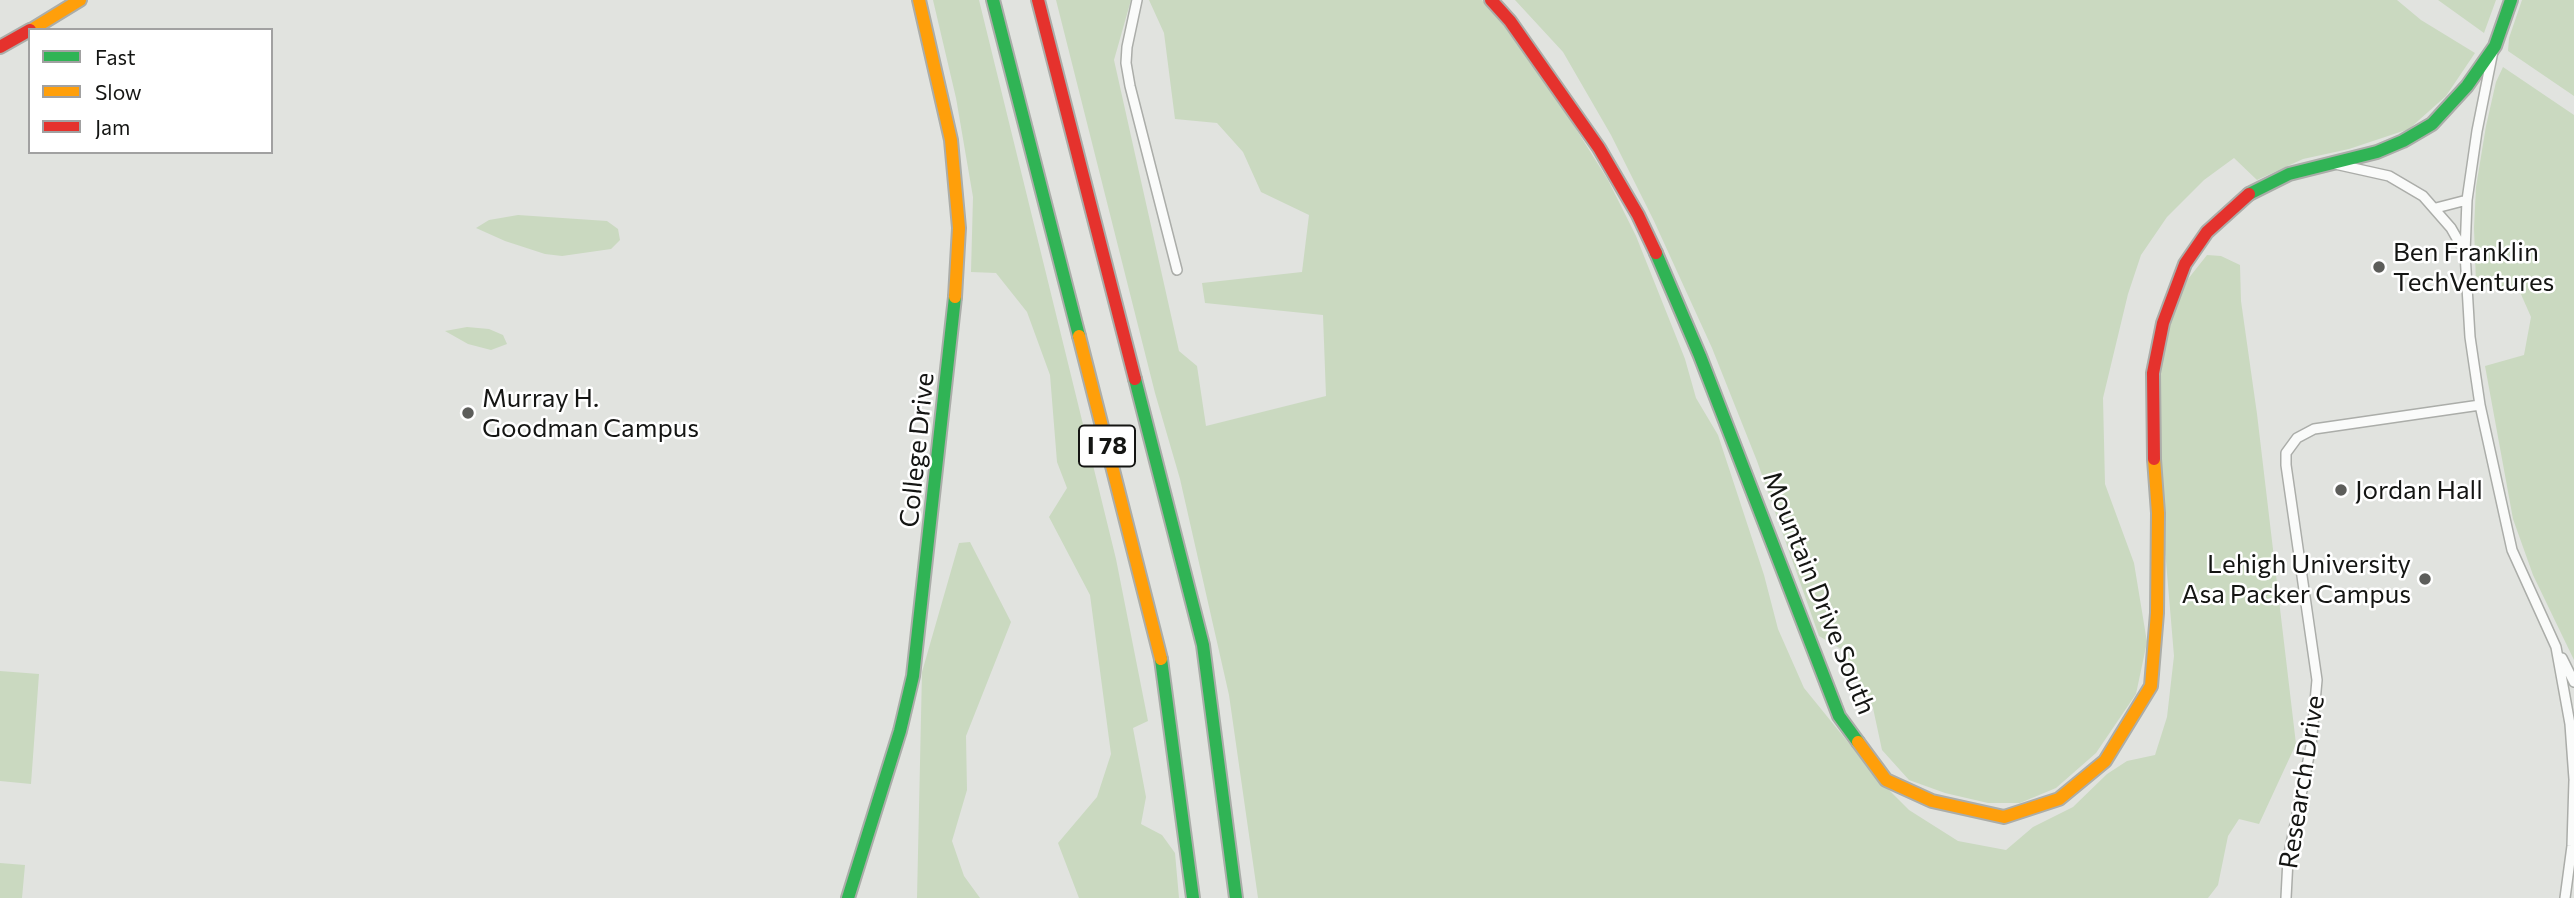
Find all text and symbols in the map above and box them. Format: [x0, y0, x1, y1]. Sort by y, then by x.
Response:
legend [28, 28, 273, 154]
text: Fast [95, 44, 136, 69]
text: Slow [95, 79, 142, 104]
text: Jam [95, 114, 130, 139]
place label: Ben Franklin TechVentures [2393, 236, 2554, 298]
marker: Ben Franklin TechVentures [2371, 259, 2387, 275]
street label: College Drive [893, 371, 941, 529]
place label: Murray H. Goodman Campus [482, 382, 699, 444]
marker: Murray H. Goodman Campus [460, 405, 476, 421]
road number: I 78 [1079, 426, 1135, 466]
street label: Mountain Drive South [1756, 467, 1882, 719]
place label: Jordan Hall [2355, 474, 2483, 506]
marker: Jordan Hall [2333, 482, 2349, 498]
place label: Lehigh University Asa Packer Campus [2181, 548, 2411, 610]
marker: Lehigh University Asa Packer Campus [2417, 571, 2433, 587]
street label: Research Drive [2273, 693, 2331, 871]

